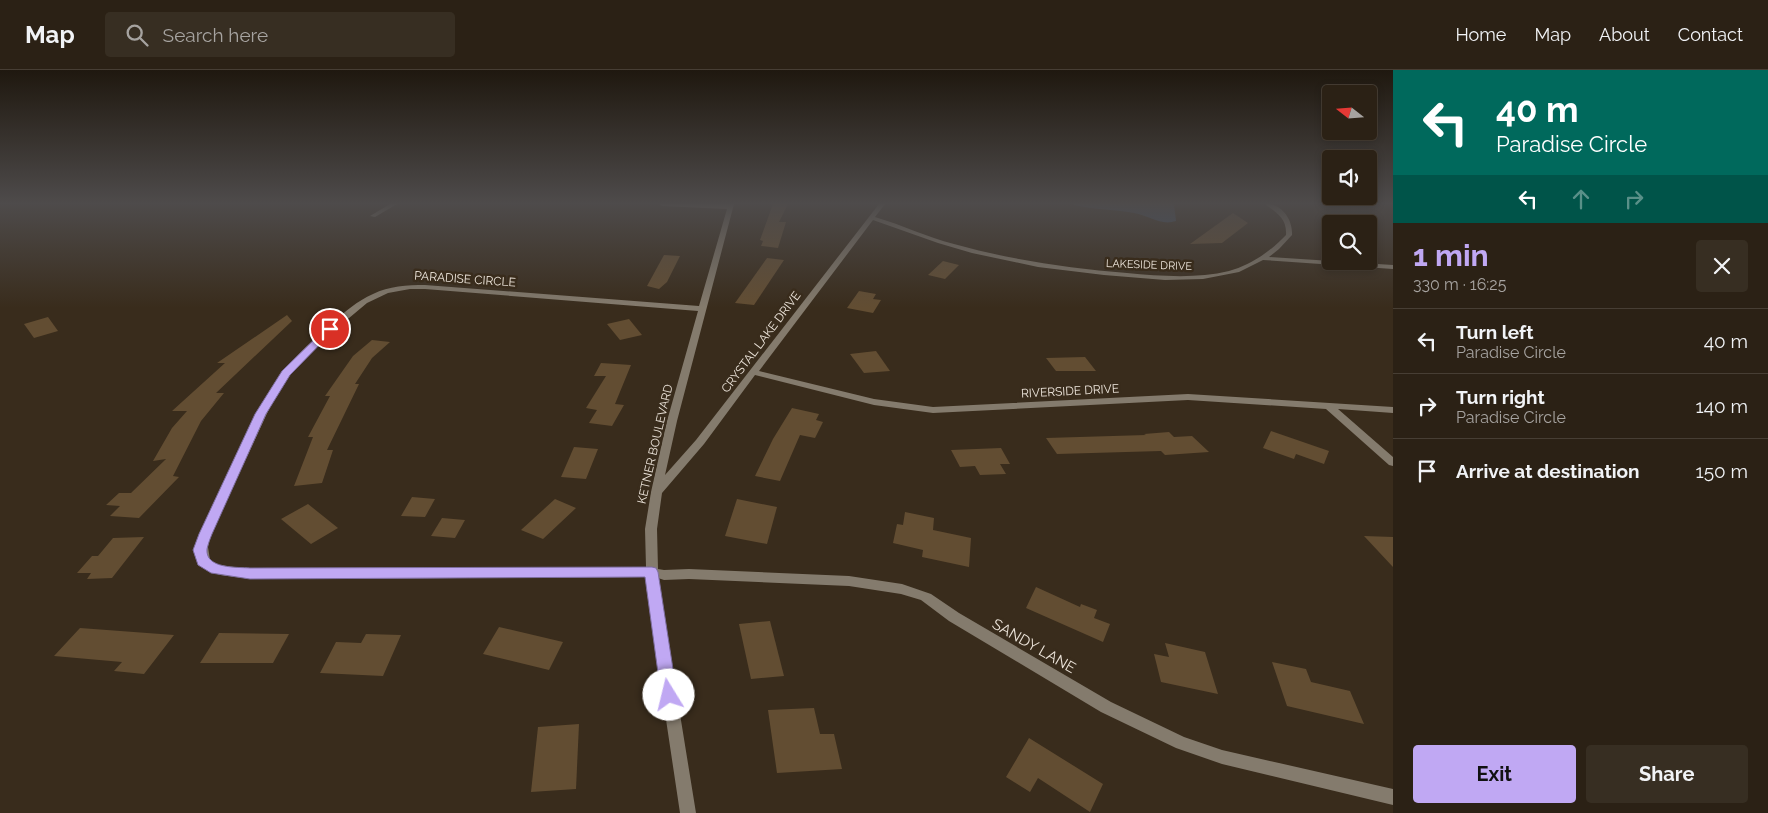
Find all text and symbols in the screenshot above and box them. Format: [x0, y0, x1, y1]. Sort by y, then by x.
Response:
search box [105, 12, 455, 57]
text: Map [25, 20, 75, 49]
icon: search [123, 21, 151, 49]
text: Search here [163, 24, 268, 46]
text: Home [1455, 24, 1506, 45]
text: Map [1534, 24, 1571, 45]
text: About [1599, 24, 1650, 45]
text: Contact [1678, 24, 1743, 45]
north arrow [1322, 85, 1378, 140]
map controls [1322, 85, 1377, 270]
text: 40 m [1496, 89, 1578, 130]
icon: left [1413, 90, 1478, 155]
text: Paradise Circle [1496, 131, 1647, 157]
button: sound [1322, 150, 1377, 205]
icon: left [1514, 185, 1542, 213]
icon: ahead [1567, 185, 1595, 213]
icon: right [1620, 185, 1648, 213]
button: search [1322, 215, 1377, 270]
text: 1 min [1413, 238, 1489, 273]
button: close [1696, 240, 1748, 292]
street label: LAKESIDE DRIVE [1106, 257, 1193, 273]
street label: PARADISE CIRCLE [414, 268, 516, 290]
text: 330 m · 16:25 [1413, 275, 1506, 294]
street label: CRYSTAL LAKE DRIVE [718, 289, 804, 395]
pin [309, 308, 351, 350]
icon: arrive [316, 315, 344, 343]
text: Turn left [1456, 321, 1533, 343]
icon: left [1413, 327, 1441, 355]
text: 40 m [1704, 330, 1748, 352]
text: Paradise Circle [1456, 343, 1566, 362]
street label: RIVERSIDE DRIVE [1021, 381, 1119, 401]
street label: KETNER BOULEVARD [634, 383, 676, 505]
text: Turn right [1456, 386, 1545, 408]
icon: right [1413, 392, 1441, 420]
text: 140 m [1696, 395, 1748, 417]
text: Paradise Circle [1456, 408, 1566, 427]
icon: arrive [1413, 457, 1441, 485]
text: Arrive at destination [1456, 460, 1640, 482]
text: 150 m [1696, 460, 1748, 482]
street label: SANDY LANE [989, 615, 1079, 677]
position arrow [642, 668, 694, 720]
button: Exit [1413, 745, 1576, 803]
button: Share [1586, 745, 1748, 803]

